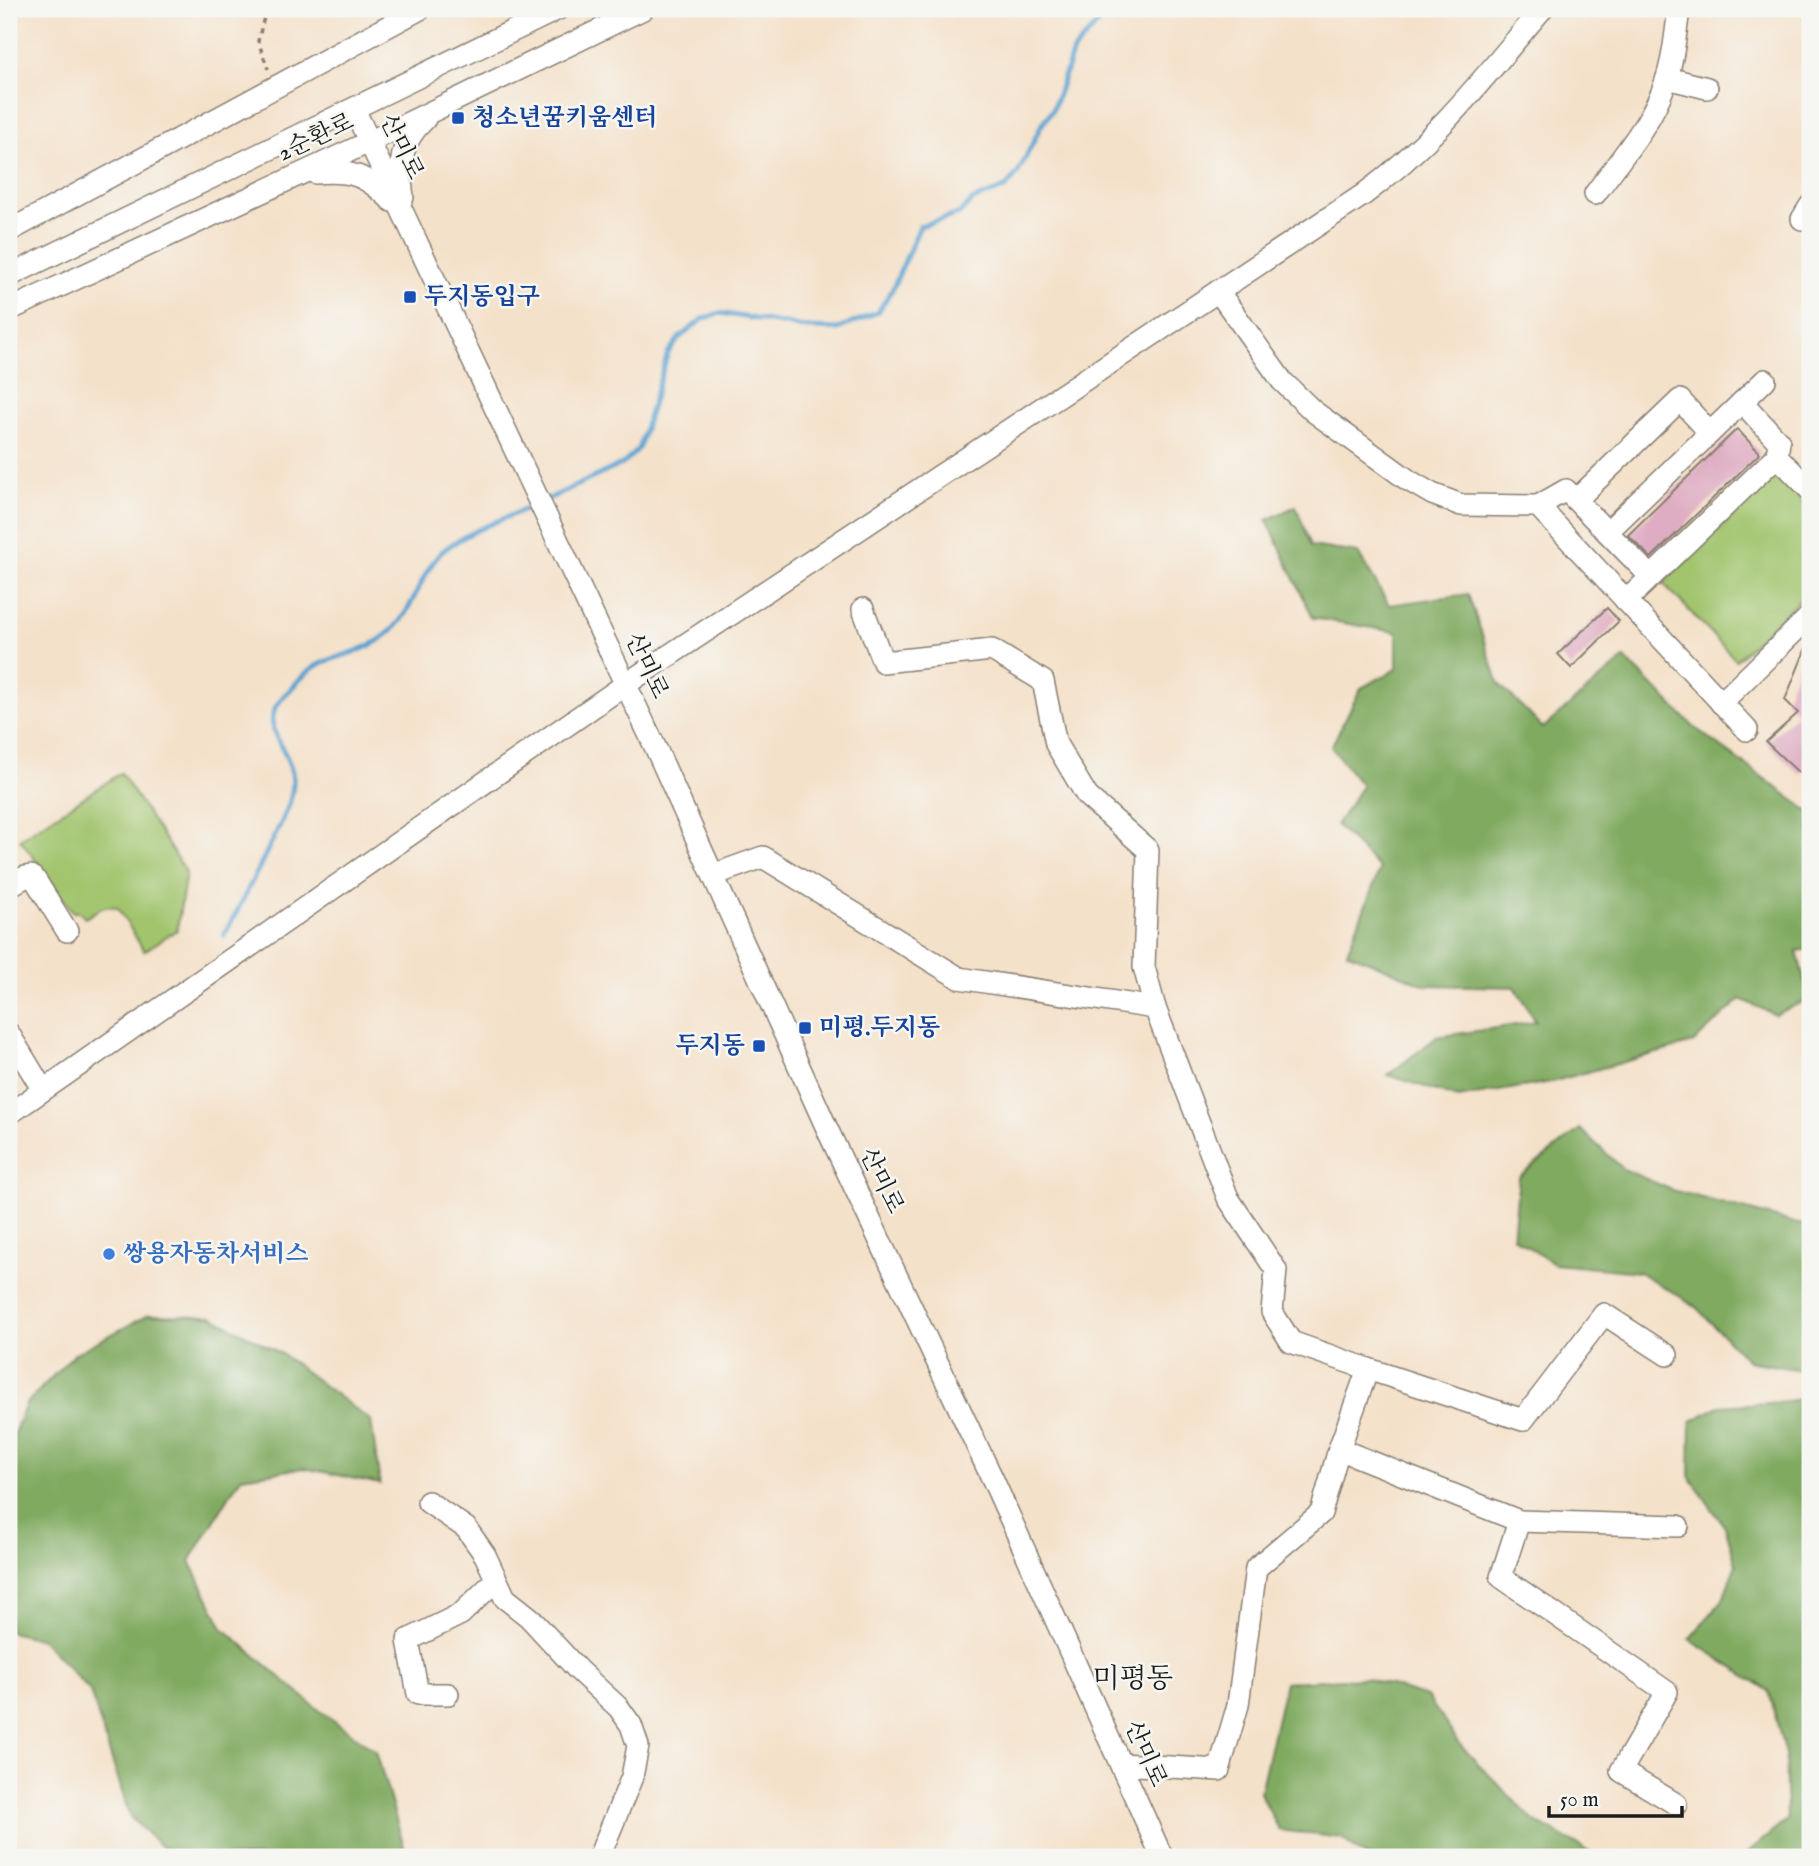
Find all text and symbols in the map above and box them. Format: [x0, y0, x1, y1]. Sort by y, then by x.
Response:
place label: 청소년꿈키움센터 [472, 103, 657, 134]
street label: 2순환로 [273, 107, 359, 169]
street label: 산미로 [372, 109, 430, 185]
marker: 청소년꿈키움센터 [450, 110, 466, 126]
place label: 두지동입구 [424, 282, 540, 313]
marker: 두지동입구 [402, 289, 418, 305]
street label: 산미로 [617, 628, 675, 704]
place label: 미평.두지동 [819, 1013, 940, 1044]
marker: 미평.두지동 [797, 1020, 813, 1036]
place label: 두지동 [675, 1031, 745, 1062]
marker: 두지동 [751, 1038, 767, 1054]
street label: 산미로 [852, 1143, 910, 1219]
place label: 쌍용자동차서비스 [123, 1239, 308, 1270]
marker: 쌍용자동차서비스 [101, 1246, 117, 1262]
district label: 미평동 [1092, 1662, 1174, 1697]
street label: 산미로 [1117, 1716, 1173, 1792]
scale bar [1549, 1775, 1682, 1819]
text: 50 m [1560, 1787, 1599, 1814]

